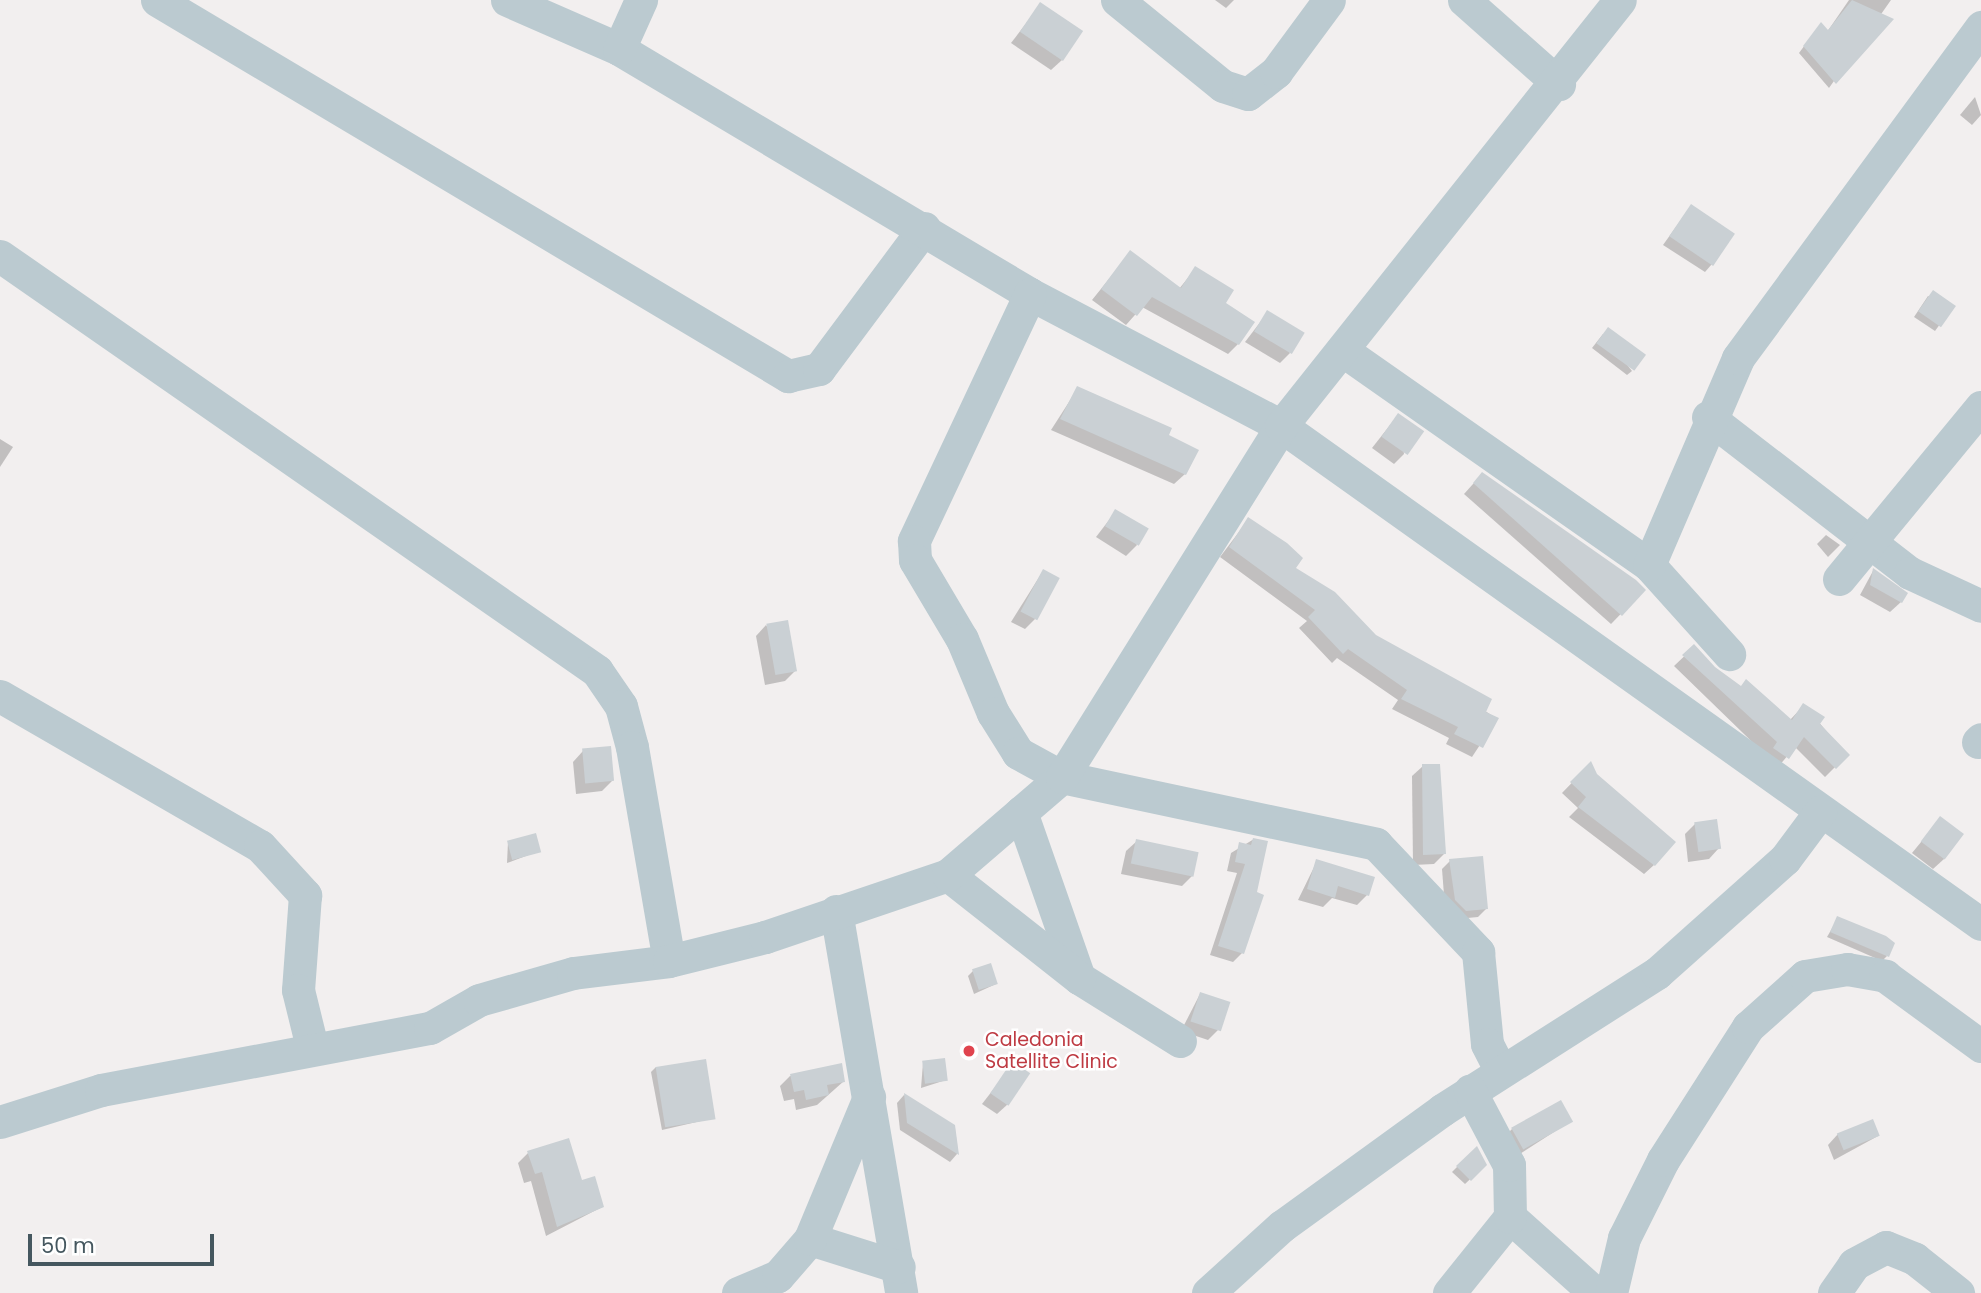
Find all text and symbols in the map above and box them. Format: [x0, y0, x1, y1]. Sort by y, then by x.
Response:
place label: Caledonia Satellite Clinic [985, 1029, 1118, 1073]
marker: Caledonia Satellite Clinic [959, 1041, 979, 1061]
scale bar [32, 1220, 217, 1264]
text: 50 m [41, 1231, 95, 1260]

